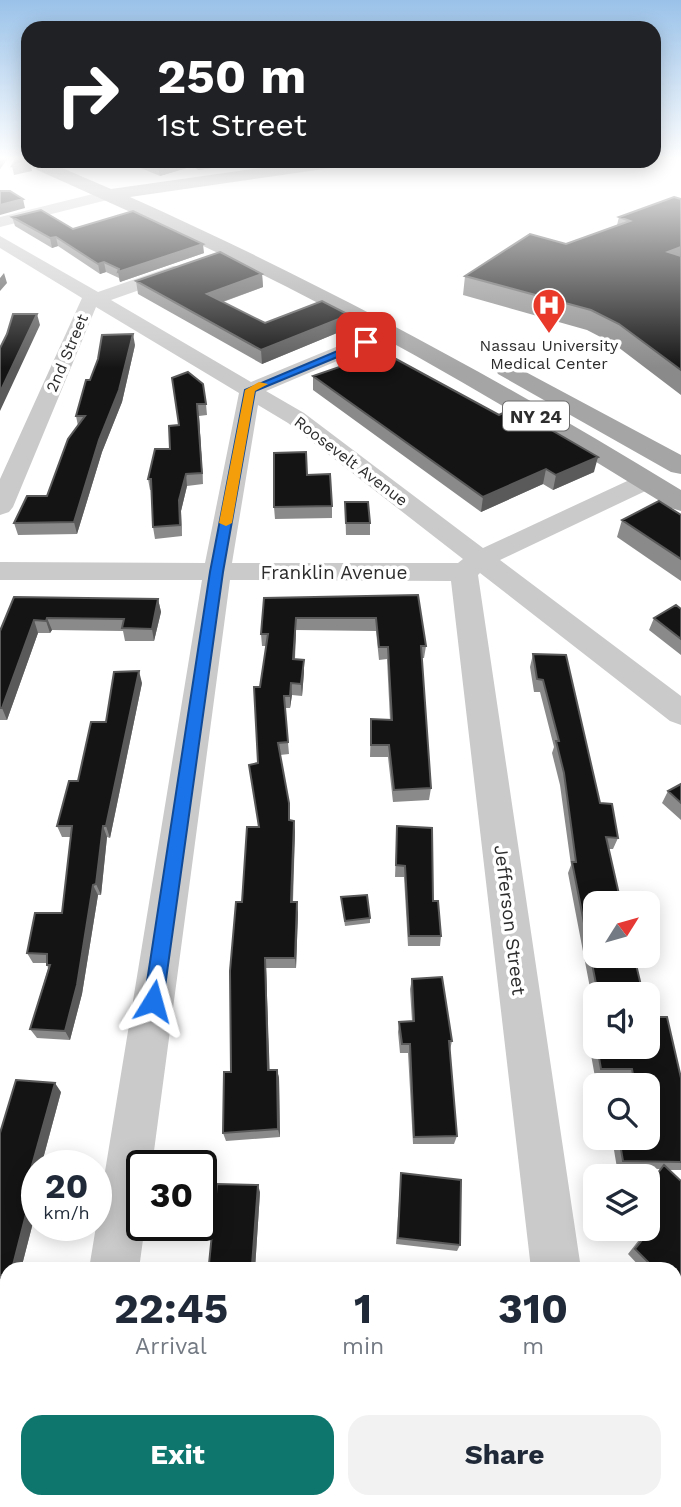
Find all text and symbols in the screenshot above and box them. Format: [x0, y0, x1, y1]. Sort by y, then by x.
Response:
text: 250 m [157, 47, 306, 105]
icon: right [42, 49, 133, 140]
text: 1st Street [157, 106, 307, 144]
hospital icon: Nassau University Medical Center [530, 286, 568, 335]
street label: 2nd Street [42, 311, 92, 395]
pin [336, 312, 396, 372]
icon: arrive [347, 323, 385, 361]
place label: Nassau University Medical Center [480, 336, 619, 373]
road number: NY 24 [503, 402, 569, 430]
street label: Roosevelt Avenue [290, 412, 412, 510]
street label: Franklin Avenue [260, 561, 408, 584]
street label: Jefferson Street [489, 844, 531, 997]
north arrow [583, 891, 660, 968]
map controls [583, 891, 660, 1241]
position arrow [116, 964, 190, 1038]
button: sound [583, 982, 660, 1059]
button: search [583, 1073, 660, 1150]
speed limit sign: 30 [126, 1150, 217, 1241]
button: layers [583, 1164, 660, 1241]
text: 20 [45, 1165, 88, 1207]
text: km/h [43, 1202, 90, 1223]
text: 22:45 [114, 1284, 228, 1333]
text: 1 [354, 1284, 372, 1333]
text: 310 [498, 1284, 568, 1333]
text: Arrival [135, 1333, 207, 1360]
text: min [342, 1333, 384, 1360]
text: m [522, 1333, 544, 1360]
button: Exit [21, 1415, 334, 1495]
button: Share [348, 1415, 661, 1495]

